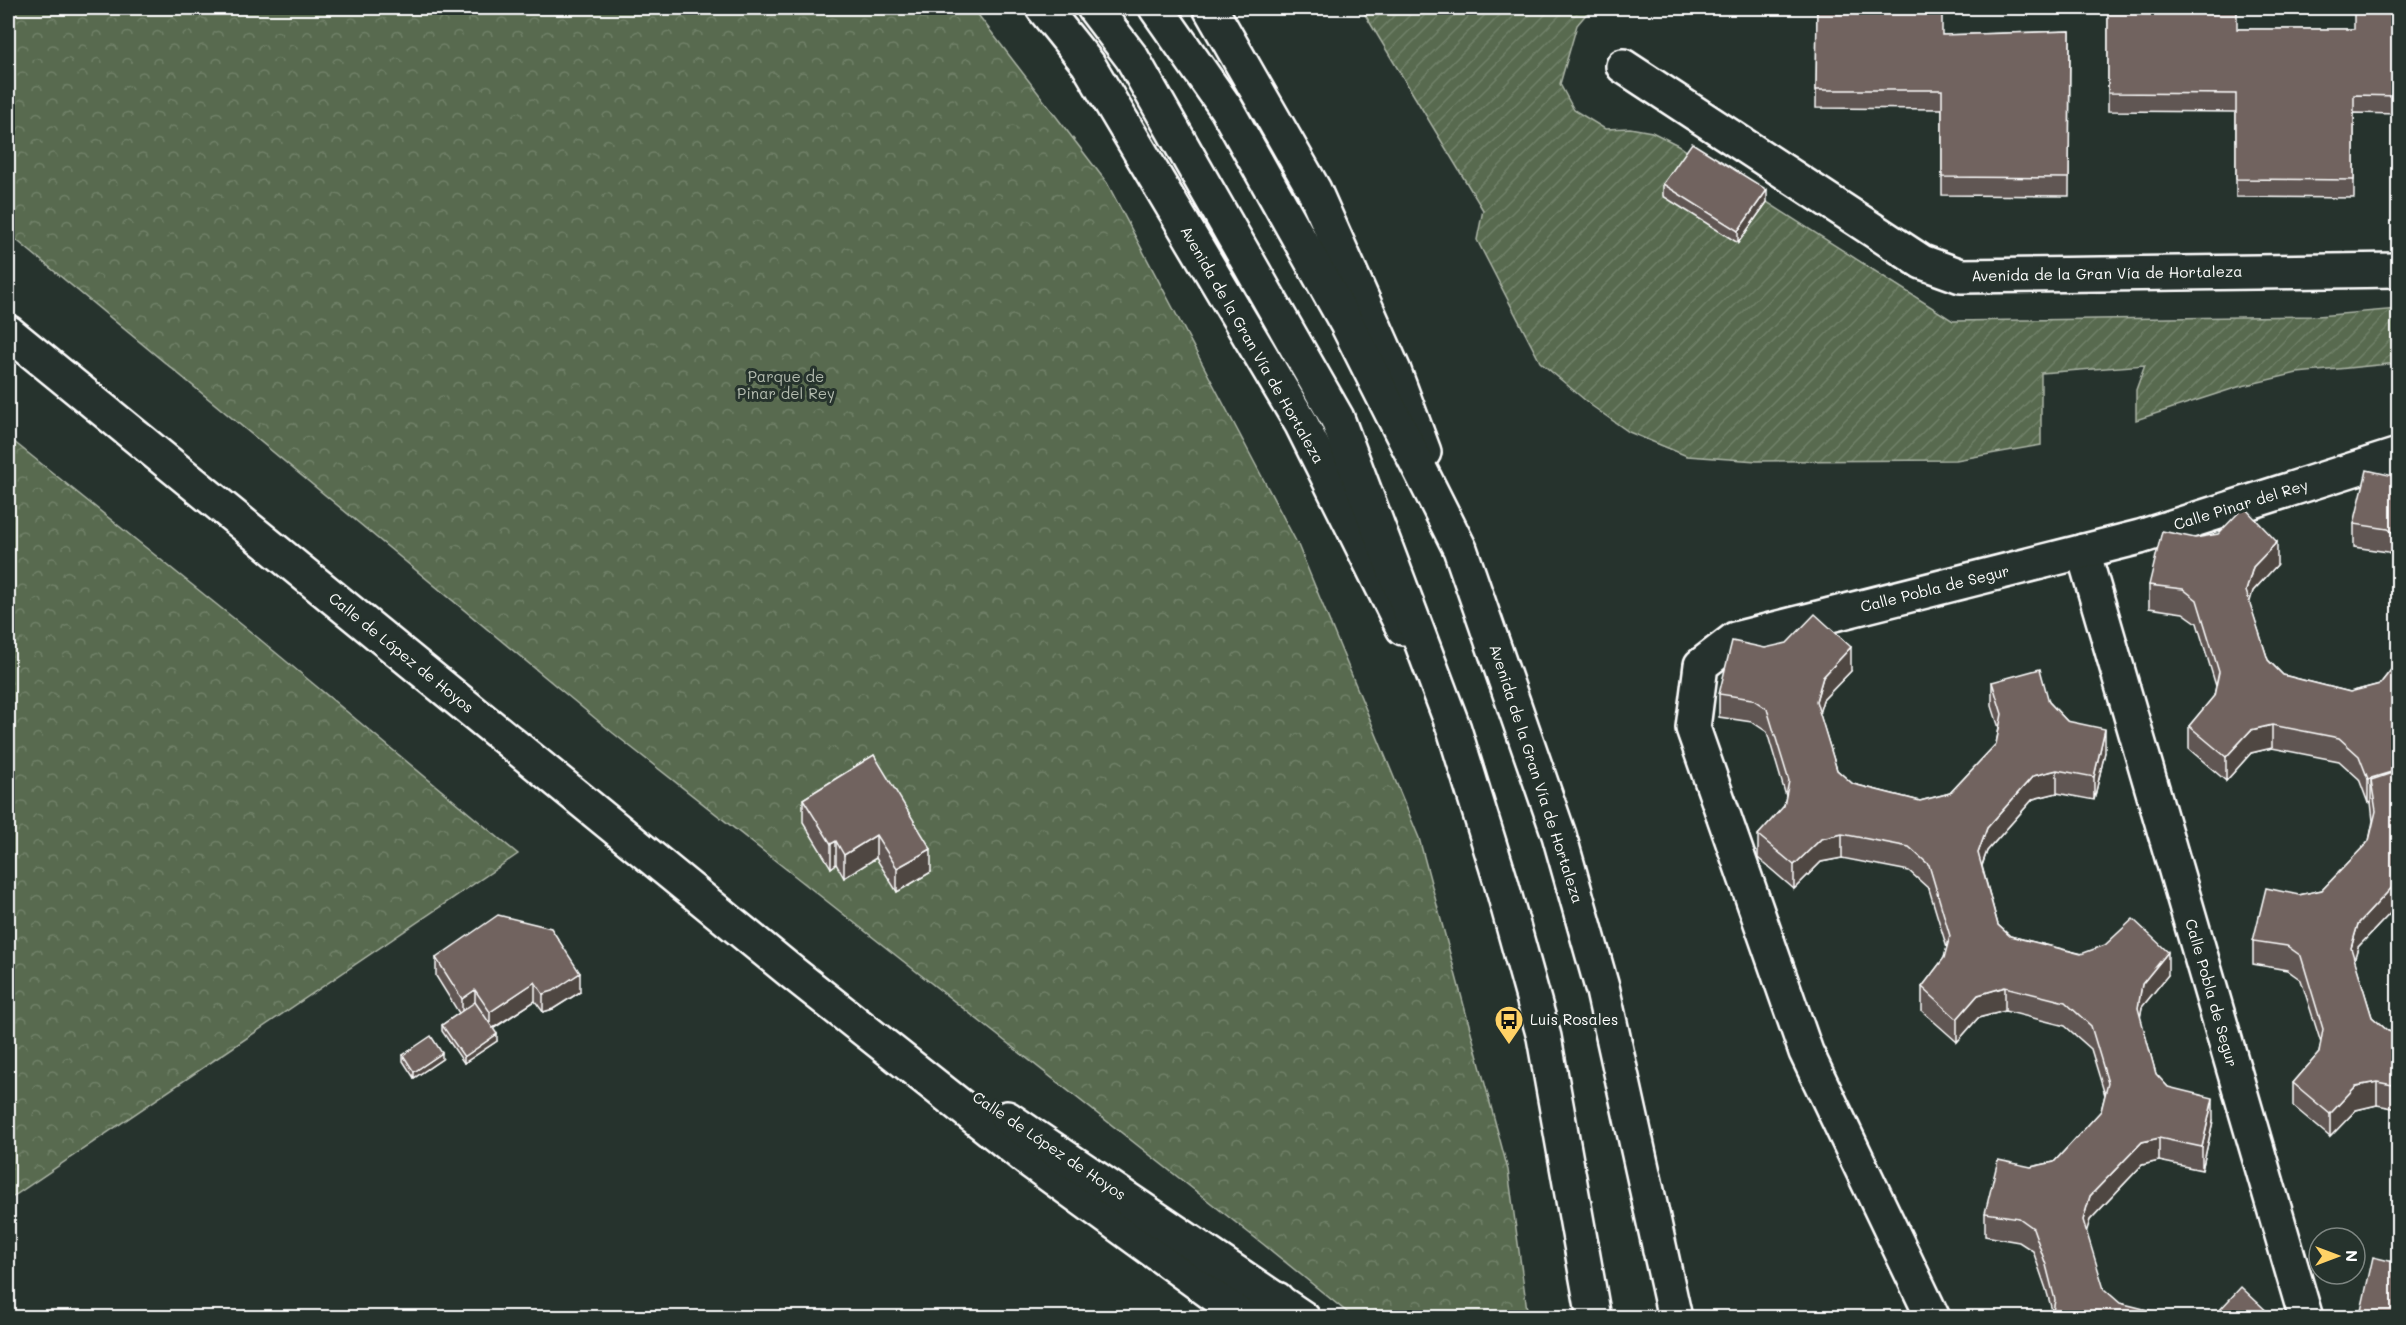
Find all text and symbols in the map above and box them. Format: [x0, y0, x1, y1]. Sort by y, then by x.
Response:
street label: Avenida de la Gran Vía de Hortaleza [1176, 222, 1329, 467]
street label: Avenida de la Gran Vía de Hortaleza [1971, 261, 2243, 285]
park label: Parque de Pinar del Rey [737, 366, 835, 403]
street label: Calle Pinar del Rey [2171, 474, 2310, 534]
street label: Calle Pobla de Segur [1858, 560, 2011, 616]
street label: Calle de López de Hoyos [325, 588, 478, 717]
street label: Avenida de la Gran Vía de Hortaleza [1486, 642, 1588, 906]
street label: Calle Pobla de Segur [2181, 916, 2243, 1069]
bus stop icon: Luis Rosales [1493, 1004, 1525, 1046]
place label: Luis Rosales [1530, 1009, 1618, 1029]
street label: Calle de López de Hoyos [969, 1086, 1130, 1204]
north arrow [2307, 1226, 2367, 1286]
text: N [2342, 1250, 2363, 1262]

